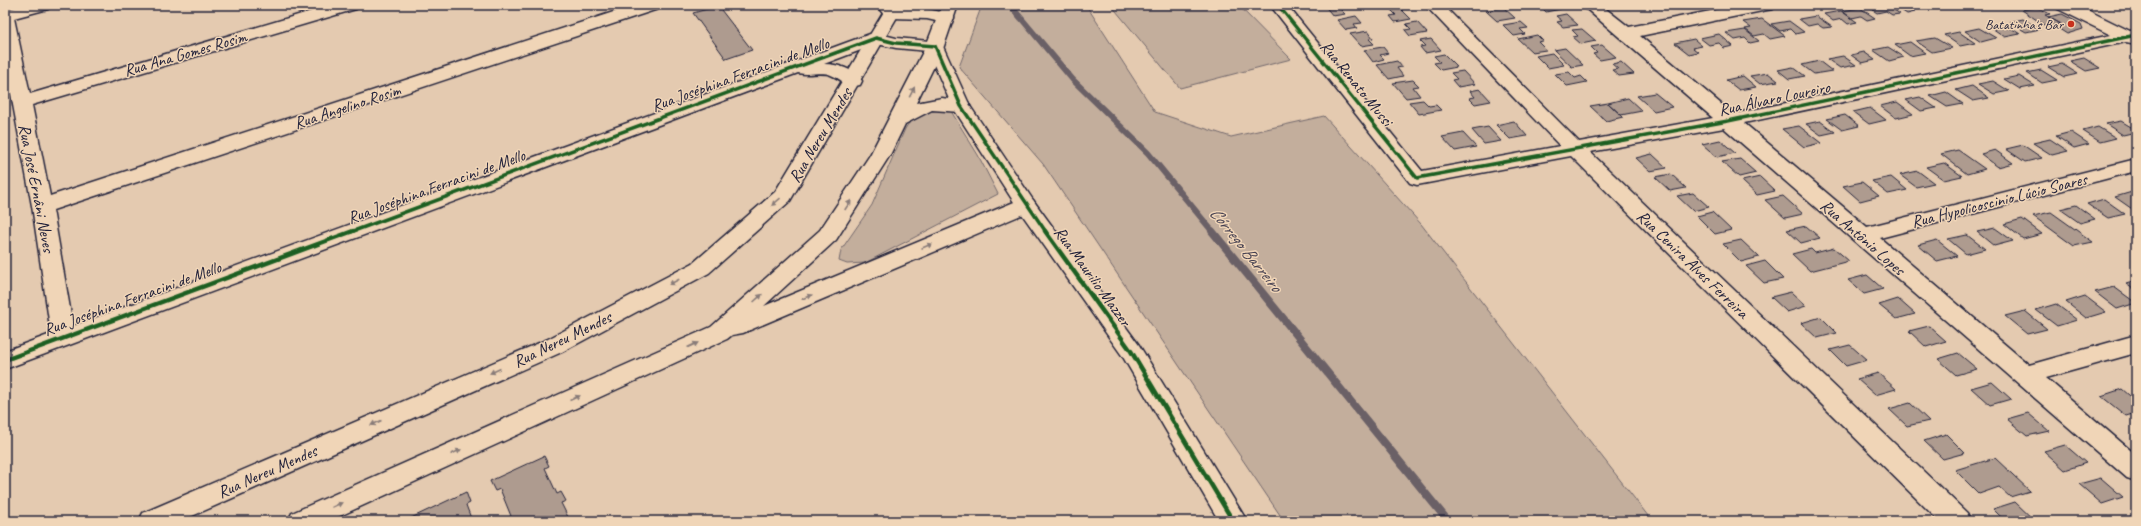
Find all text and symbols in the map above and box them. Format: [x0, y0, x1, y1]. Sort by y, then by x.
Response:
place label: Batatinha's Bar [1985, 16, 2064, 33]
marker: Batatinha's Bar [2066, 19, 2076, 29]
street label: Rua Ana Gomes Rosim [121, 25, 251, 81]
street label: Rua Joséphina Ferracini de Mello [648, 32, 833, 116]
street label: Rua Renato Mussi [1316, 36, 1399, 132]
street label: Rua Álvaro Loureiro [1716, 75, 1833, 121]
street label: Rua Angelino Rosim [291, 79, 403, 134]
street label: Rua Nereu Mendes [784, 82, 858, 186]
one-way arrow [909, 86, 915, 97]
street label: Rua José Ernâni Neves [14, 122, 60, 256]
street label: Rua Joséphina Ferracini de Mello [344, 144, 529, 228]
street label: Rua Hypolicoscinio Lúcio Soares [1909, 168, 2090, 232]
street label: Rua Antônio Lopes [1816, 195, 1911, 281]
one-way arrow [771, 198, 781, 207]
one-way arrow [844, 200, 852, 210]
water label: Córrego Barreiro [1205, 202, 1288, 298]
street label: Rua Cenira Alves Ferreira [1632, 206, 1754, 324]
street label: Rua Maurilio Mazzer [1049, 222, 1137, 332]
one-way arrow [921, 243, 933, 249]
street label: Rua Joséphina Ferracini de Mello [40, 256, 225, 340]
one-way arrow [668, 279, 680, 285]
one-way arrow [753, 293, 764, 302]
one-way arrow [801, 293, 813, 299]
street label: Rua Nereu Mendes [510, 306, 617, 372]
one-way arrow [687, 342, 699, 348]
one-way arrow [490, 368, 501, 374]
one-way arrow [569, 395, 580, 401]
one-way arrow [370, 421, 382, 427]
street label: Rua Nereu Mendes [214, 439, 322, 503]
one-way arrow [450, 448, 462, 455]
one-way arrow [332, 502, 343, 508]

